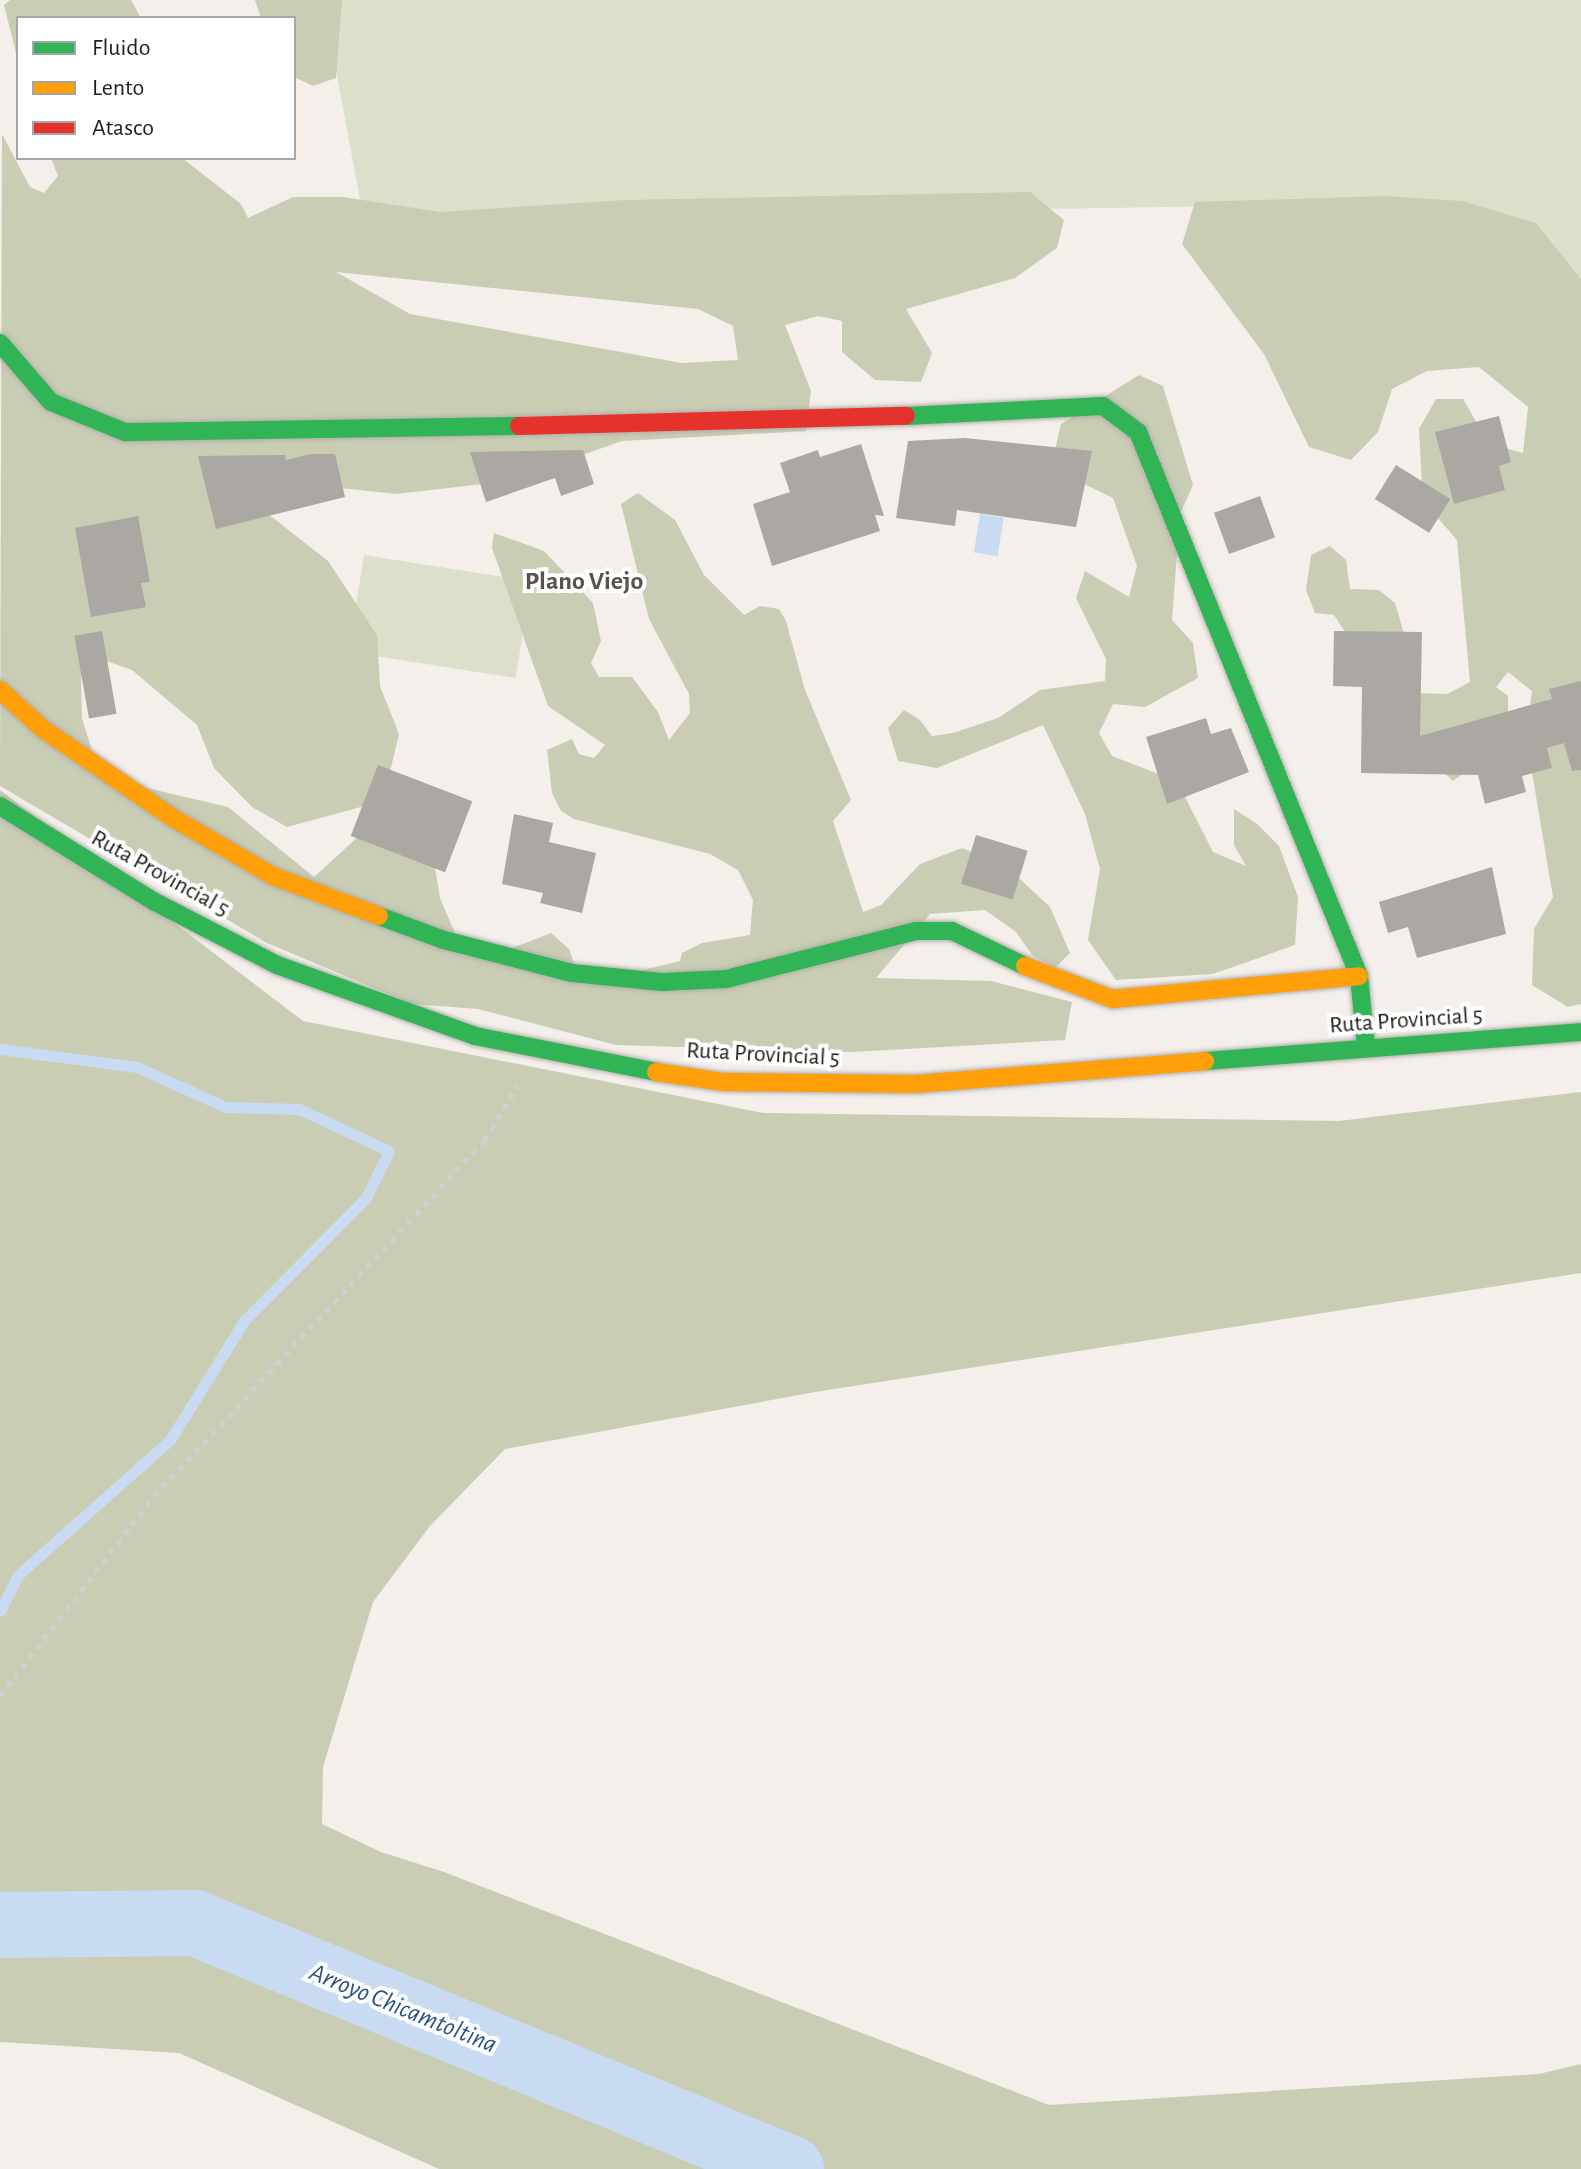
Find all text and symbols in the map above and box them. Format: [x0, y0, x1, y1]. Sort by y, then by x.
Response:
legend [16, 16, 296, 160]
text: Fluido [92, 36, 151, 60]
text: Lento [92, 76, 144, 100]
text: Atasco [92, 116, 154, 140]
district label: Plano Viejo [525, 566, 643, 598]
street label: Ruta Provincial 5 [86, 824, 234, 924]
street label: Ruta Provincial 5 [1328, 1001, 1484, 1041]
street label: Ruta Provincial 5 [686, 1037, 840, 1073]
water label: Arroyo Chicamtoltina [305, 1957, 501, 2061]

